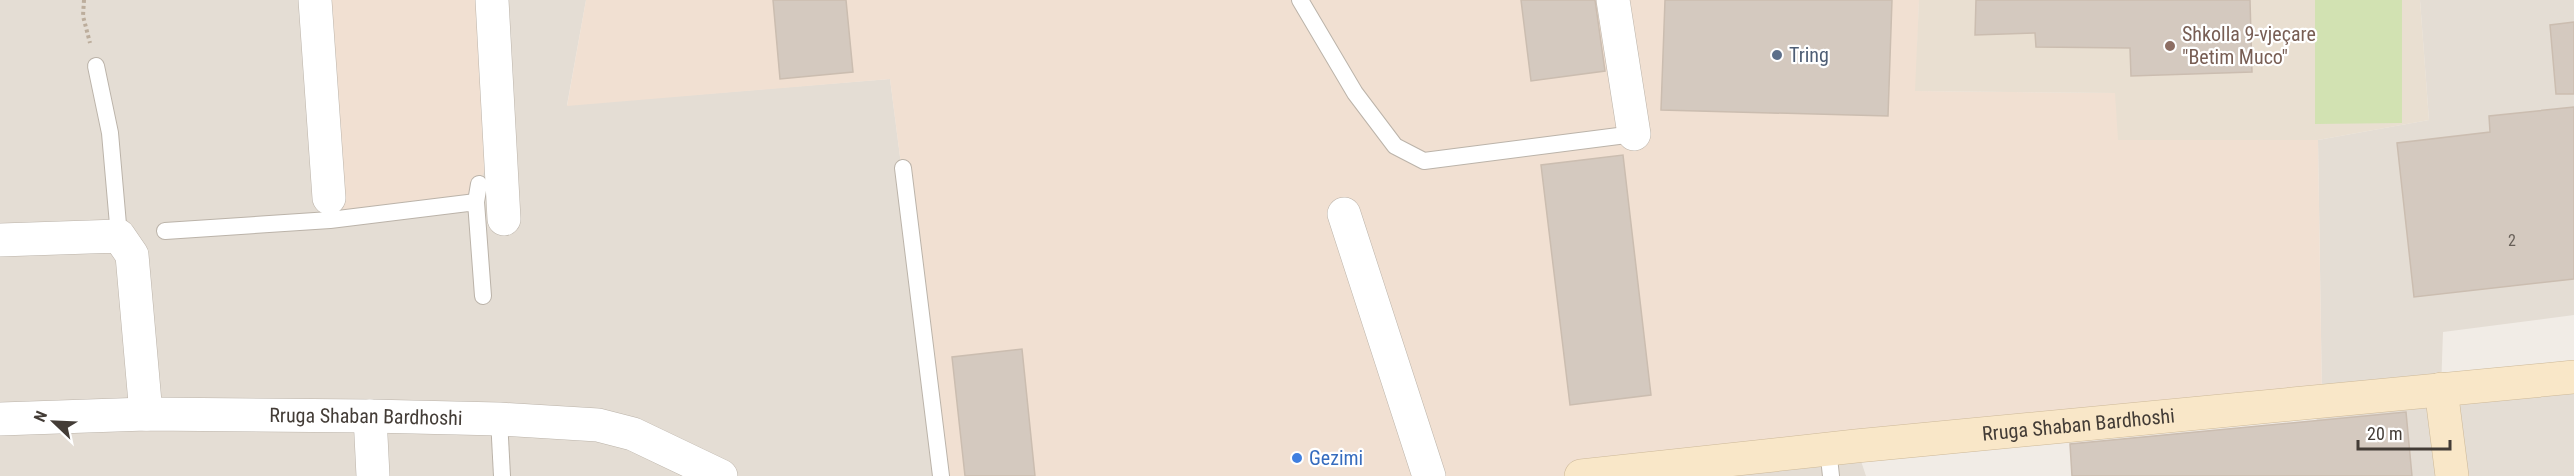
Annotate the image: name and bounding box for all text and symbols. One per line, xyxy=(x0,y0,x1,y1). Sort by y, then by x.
place label: Shkolla 9-vjeçare "Betim Muco" xyxy=(2182,22,2316,69)
marker: Shkolla 9-vjeçare "Betim Muco" xyxy=(2163,39,2177,53)
place label: Tring xyxy=(1789,43,1829,67)
marker: Tring xyxy=(1770,48,1784,62)
house number: 2 xyxy=(2508,231,2516,250)
north arrow xyxy=(24,392,84,452)
street label: Rruga Shaban Bardhoshi xyxy=(269,403,463,430)
street label: Rruga Shaban Bardhoshi xyxy=(1981,403,2176,446)
text: N xyxy=(30,408,51,425)
scale bar xyxy=(2358,413,2450,451)
text: 20 m xyxy=(2367,423,2402,444)
place label: Gezimi xyxy=(1309,446,1363,470)
marker: Gezimi xyxy=(1290,451,1304,465)

